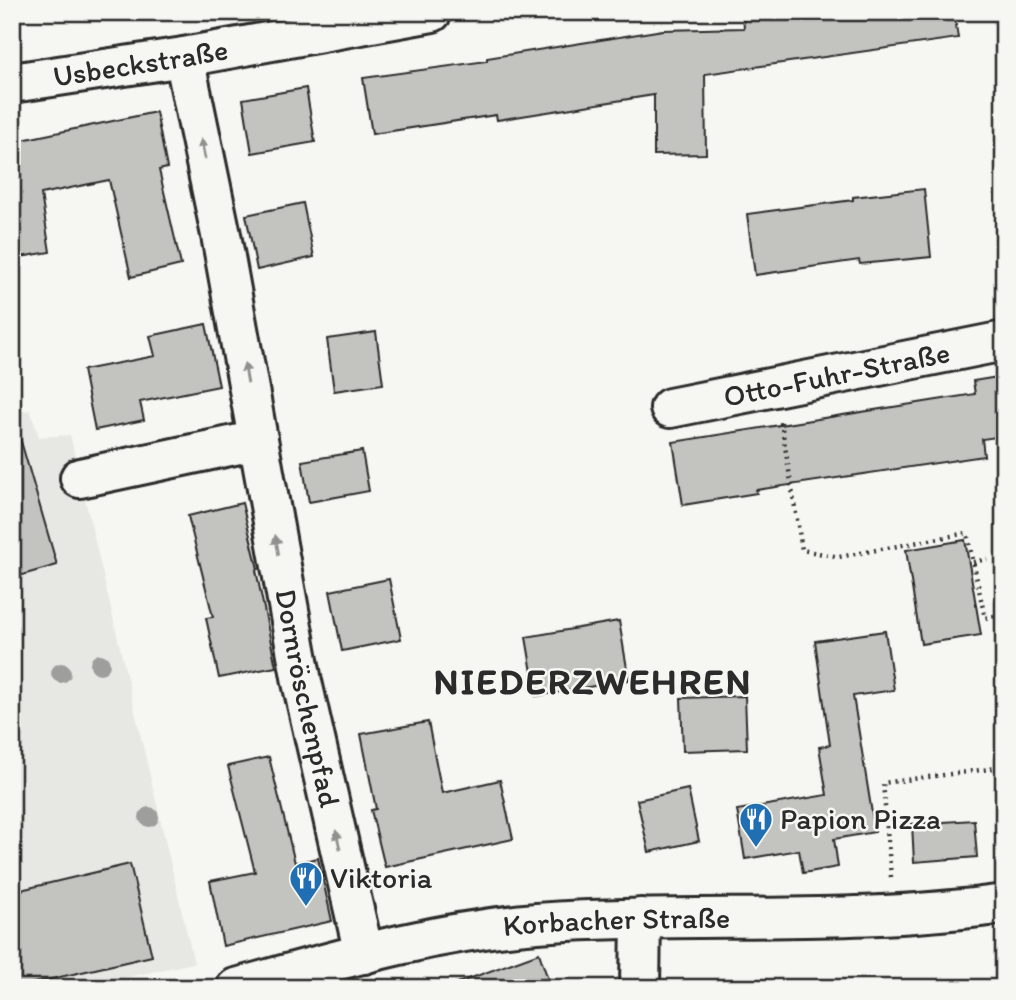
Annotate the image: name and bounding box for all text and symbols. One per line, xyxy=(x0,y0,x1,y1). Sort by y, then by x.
street label: Usbeckstraße xyxy=(50,30,231,95)
one-way arrow xyxy=(198,138,209,160)
street label: Otto-Fuhr-Straße xyxy=(720,333,953,415)
one-way arrow xyxy=(240,362,251,384)
one-way arrow xyxy=(272,534,283,556)
street label: Dornröschenpfad xyxy=(267,586,349,811)
district label: NIEDERZWEHREN xyxy=(434,659,752,703)
restaurant icon: Papion Pizza xyxy=(737,800,775,849)
place label: Papion Pizza xyxy=(780,800,941,837)
one-way arrow xyxy=(333,829,344,851)
restaurant icon: Viktoria xyxy=(287,859,325,908)
place label: Viktoria xyxy=(330,859,433,896)
street label: Korbacher Straße xyxy=(501,899,730,944)

